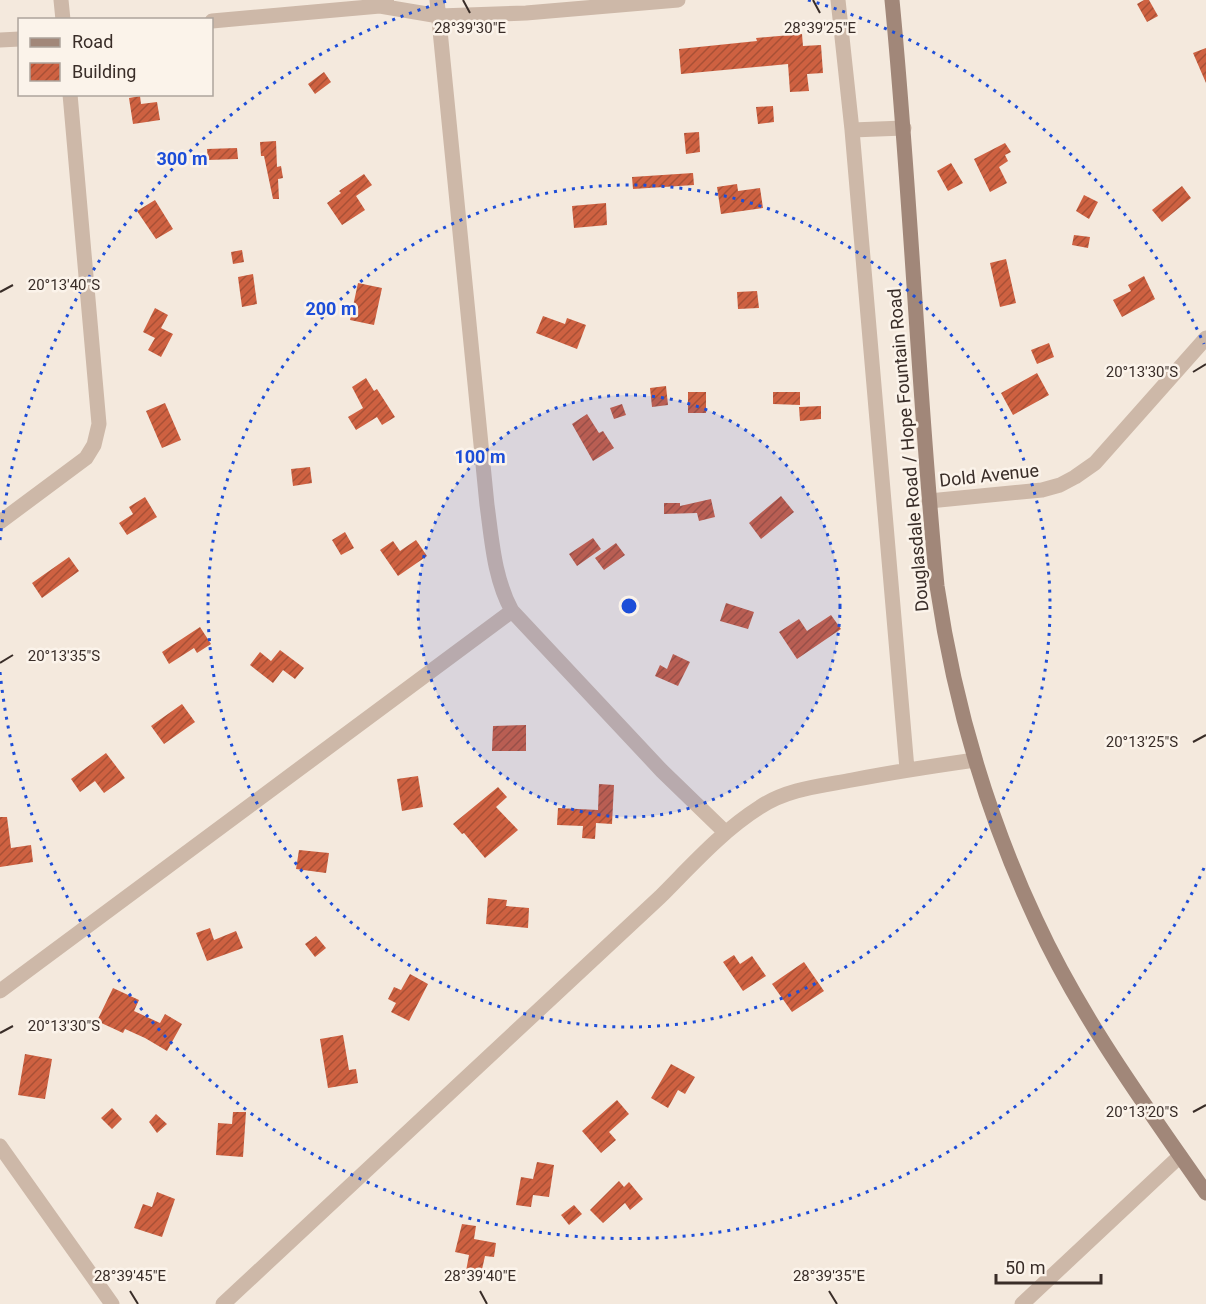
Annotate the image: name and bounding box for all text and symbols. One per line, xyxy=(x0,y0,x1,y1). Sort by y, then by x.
legend xyxy=(18,18,213,96)
text: 28°39'30"E xyxy=(434,19,507,37)
text: 28°39'25"E xyxy=(784,19,857,37)
text: Road xyxy=(72,31,113,52)
text: Building xyxy=(72,61,136,82)
text: 300 m xyxy=(156,148,208,169)
text: 20°13'40"S xyxy=(28,276,100,294)
street label: Douglasdale Road / Hope Fountain Road xyxy=(883,287,933,613)
text: 200 m xyxy=(305,298,357,319)
text: 20°13'30"S xyxy=(1106,363,1178,381)
text: 100 m xyxy=(454,446,506,467)
street label: Dold Avenue xyxy=(938,459,1040,491)
centre of rings xyxy=(619,596,639,616)
text: 20°13'35"S xyxy=(28,647,100,665)
text: 20°13'25"S xyxy=(1106,733,1178,751)
text: 20°13'30"S xyxy=(28,1017,100,1035)
text: 20°13'20"S xyxy=(1106,1103,1178,1121)
scale bar xyxy=(996,1247,1101,1285)
text: 50 m xyxy=(1005,1257,1045,1278)
text: 28°39'45"E xyxy=(94,1267,167,1285)
text: 28°39'40"E xyxy=(444,1267,517,1285)
text: 28°39'35"E xyxy=(793,1267,866,1285)

